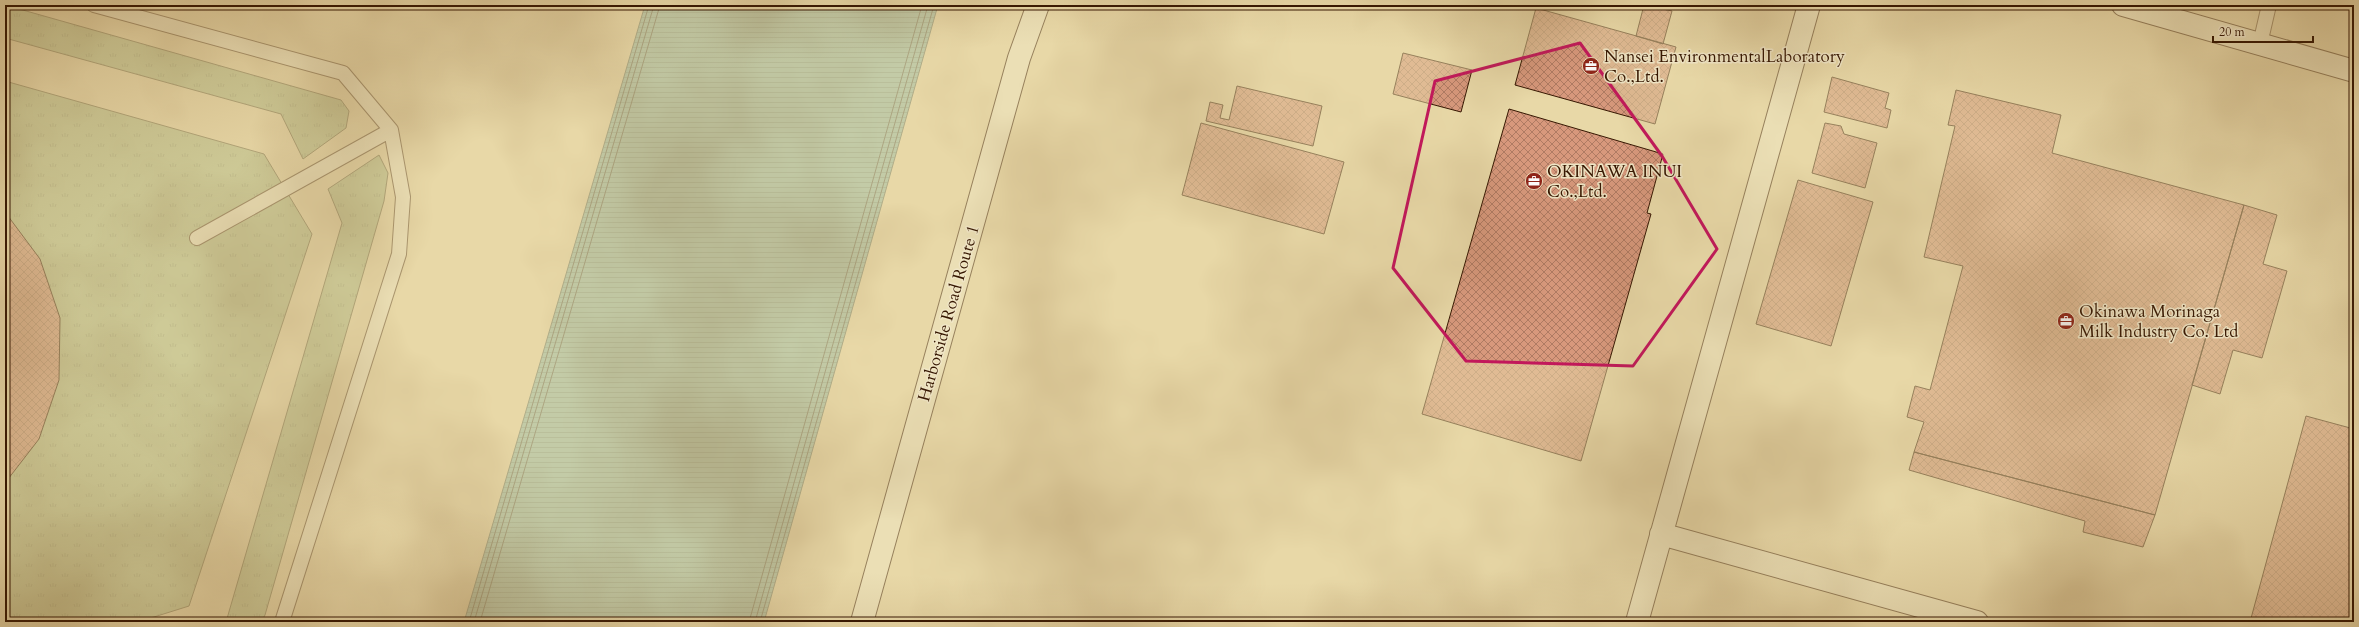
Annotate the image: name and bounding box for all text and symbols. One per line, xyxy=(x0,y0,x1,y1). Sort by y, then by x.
scale bar xyxy=(2213,18,2313,44)
text: 20 m xyxy=(2219,24,2246,40)
place label: Nansei EnvironmentalLaboratory Co.,Ltd. xyxy=(1604,45,1845,88)
office icon: Nansei EnvironmentalLaboratory Co.,Ltd. xyxy=(1581,56,1601,76)
place label: OKINAWA INUI Co.,Ltd. xyxy=(1547,160,1682,203)
office icon: OKINAWA INUI Co.,Ltd. xyxy=(1524,171,1544,191)
street label: Harborside Road Route 1 xyxy=(912,222,985,404)
place label: Okinawa Morinaga Milk Industry Co. Ltd xyxy=(2079,300,2238,343)
office icon: Okinawa Morinaga Milk Industry Co. Ltd xyxy=(2056,311,2076,331)

